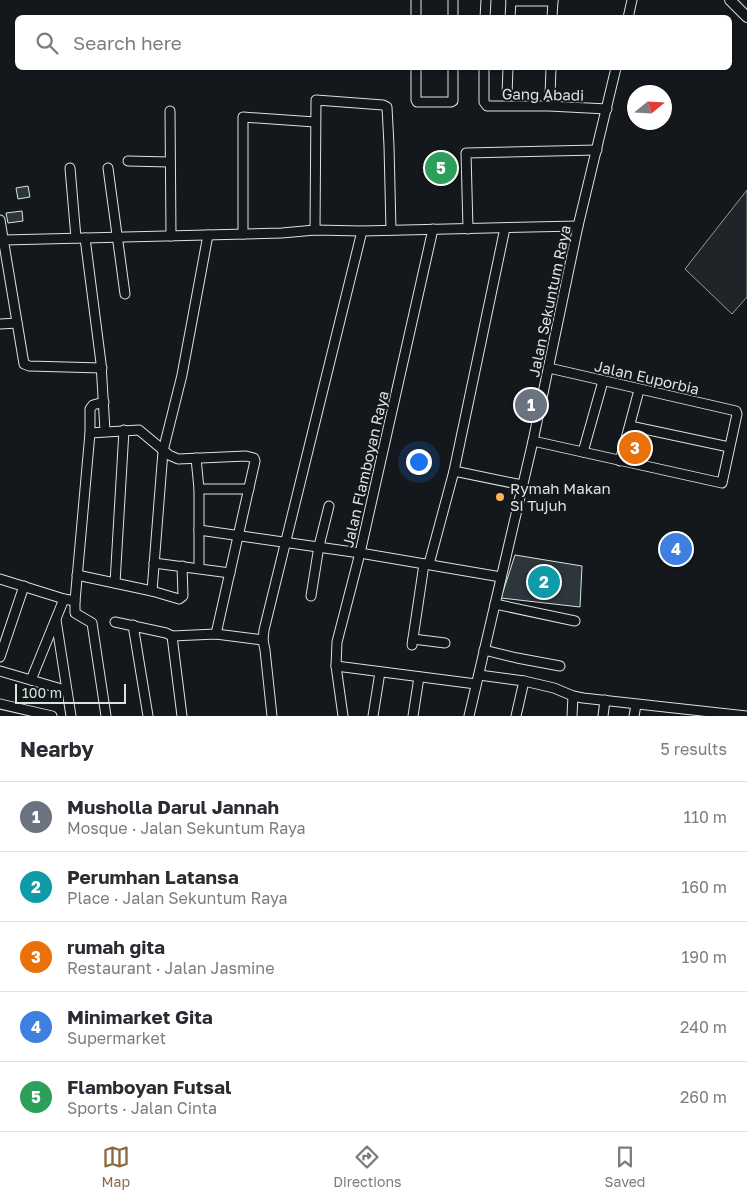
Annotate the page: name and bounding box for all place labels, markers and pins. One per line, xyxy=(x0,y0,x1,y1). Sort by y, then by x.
pin: 5 xyxy=(425,149,457,187)
pin: 1 xyxy=(515,386,547,424)
pin: 3 xyxy=(619,429,651,467)
place label: Rymah Makan Si Tujuh xyxy=(510,479,611,514)
marker: Rymah Makan Si Tujuh xyxy=(494,491,506,503)
pin: 4 xyxy=(660,530,692,568)
pin: 2 xyxy=(528,563,560,601)

